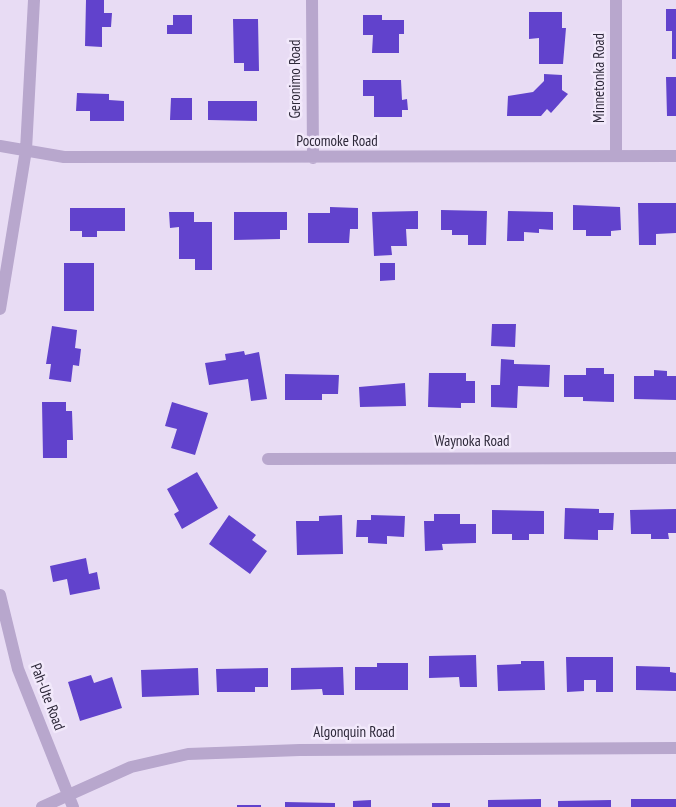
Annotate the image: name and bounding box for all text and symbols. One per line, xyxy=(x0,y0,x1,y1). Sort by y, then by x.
street label: Minnetonka Road xyxy=(591,33,609,123)
street label: Geronimo Road xyxy=(287,39,305,119)
street label: Pocomoke Road xyxy=(296,133,378,151)
street label: Waynoka Road xyxy=(435,433,509,451)
street label: Pah-Ute Road xyxy=(26,661,68,733)
street label: Algonquin Road xyxy=(313,724,395,742)

